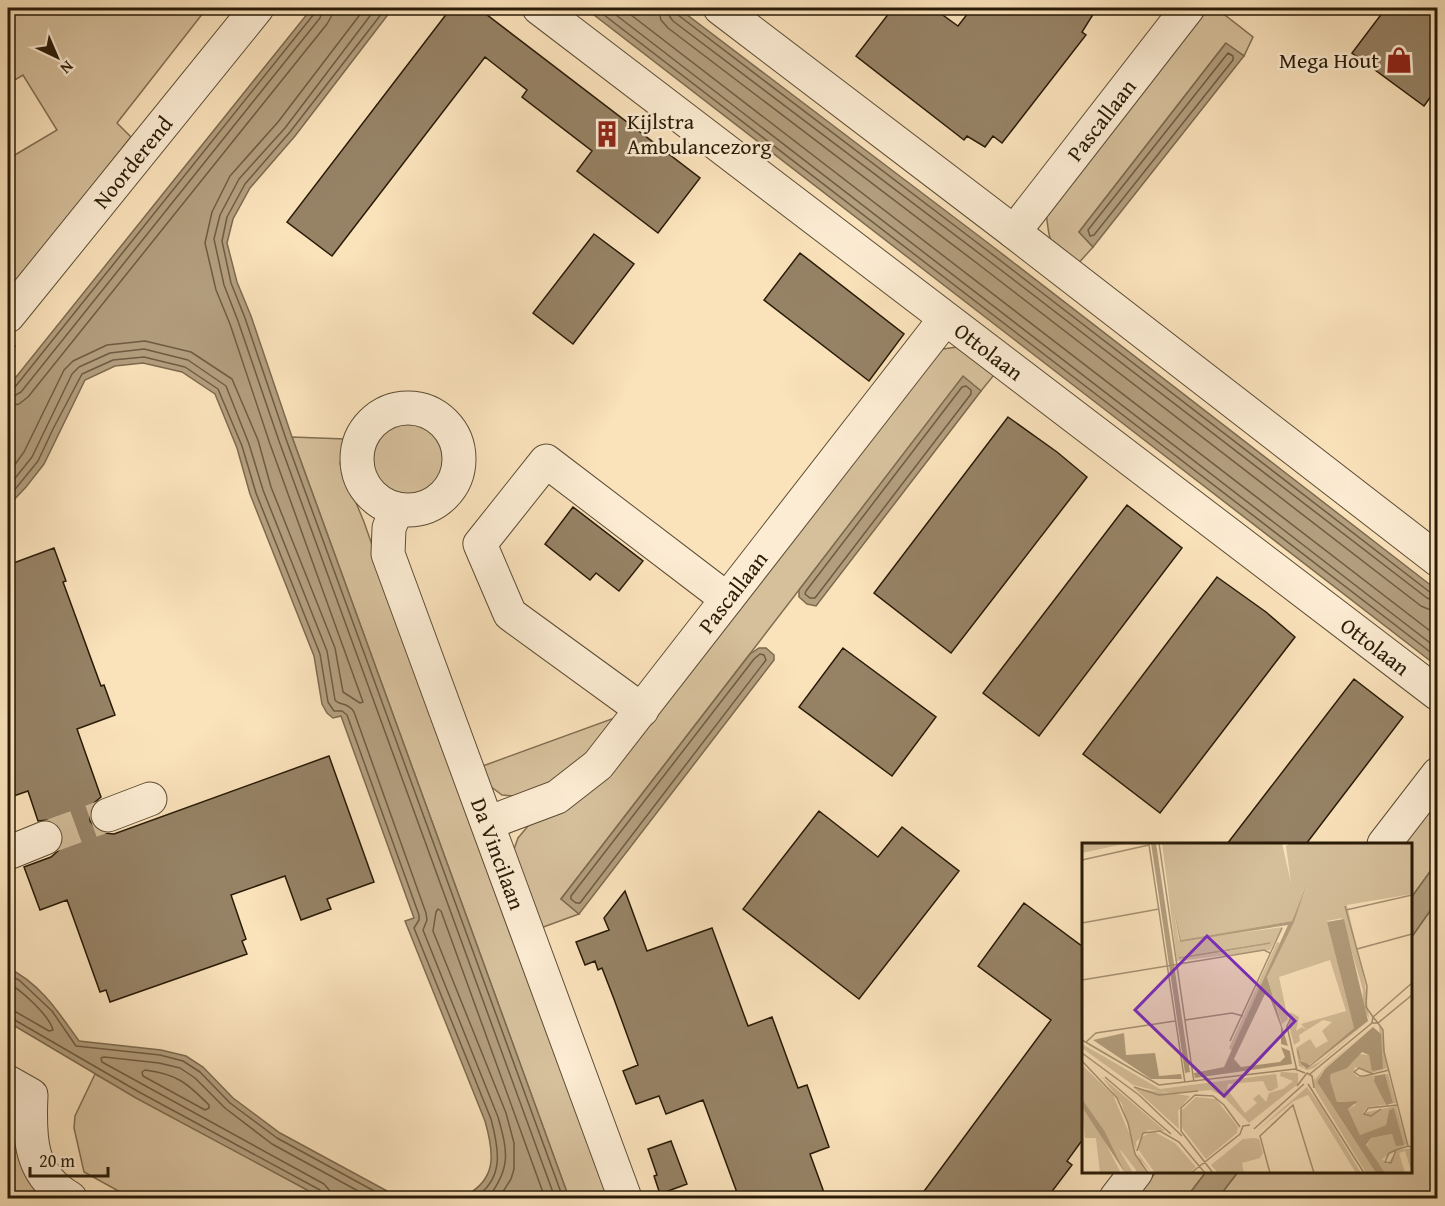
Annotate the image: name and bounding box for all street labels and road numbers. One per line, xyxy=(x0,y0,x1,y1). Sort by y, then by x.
street label: Pascallaan xyxy=(1059,71,1144,168)
street label: Noorderend xyxy=(85,109,180,215)
street label: Ottolaan xyxy=(948,315,1031,389)
street label: Pascallaan xyxy=(690,543,775,640)
street label: Ottolaan xyxy=(1334,609,1417,683)
street label: Da Vincilaan xyxy=(463,793,534,915)

